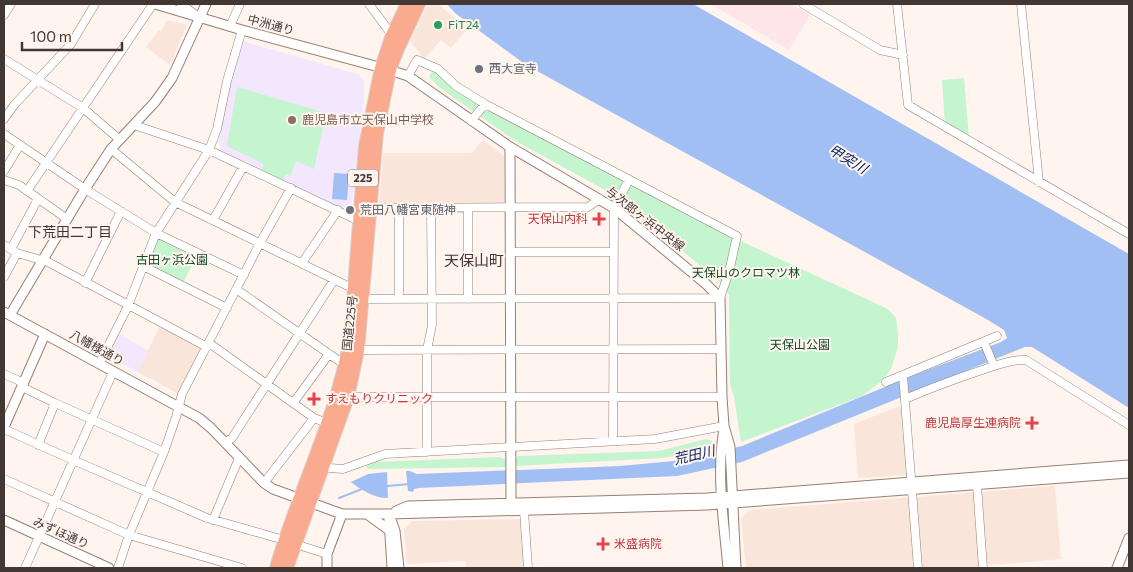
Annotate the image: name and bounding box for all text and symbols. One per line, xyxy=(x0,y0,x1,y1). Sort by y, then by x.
street label: 中洲通り xyxy=(246,11,296,37)
place label: FiT24 xyxy=(448,17,479,31)
marker: FiT24 xyxy=(432,19,444,31)
scale bar xyxy=(22,20,122,52)
text: 100 m xyxy=(30,27,72,45)
place label: 西大宣寺 xyxy=(489,61,537,75)
marker: 西大宣寺 xyxy=(473,63,485,75)
place label: 鹿児島市立天保山中学校 xyxy=(302,112,434,126)
marker: 鹿児島市立天保山中学校 xyxy=(286,114,298,126)
water label: 甲突川 xyxy=(826,140,872,178)
road number: 225 xyxy=(348,170,378,187)
street label: 与次郎ヶ浜中央線 xyxy=(603,183,688,253)
place label: 荒田八幡宮東随神 xyxy=(360,202,456,216)
marker: 荒田八幡宮東随神 xyxy=(344,204,356,216)
place label: 天保山内科 xyxy=(528,211,588,225)
marker: 天保山内科 xyxy=(592,212,606,226)
district label: 下荒田二丁目 xyxy=(28,223,112,240)
district label: 天保山町 xyxy=(444,251,504,269)
park label: 古田ヶ浜公園 xyxy=(136,252,208,266)
park label: 天保山のクロマツ林 xyxy=(692,265,800,279)
street label: 国道225号 xyxy=(339,294,359,352)
street label: 八幡様通り xyxy=(68,326,127,368)
park label: 天保山公園 xyxy=(770,337,830,351)
place label: すえもりクリニック xyxy=(325,391,433,405)
marker: すえもりクリニック xyxy=(307,392,321,406)
place label: 鹿児島厚生連病院 xyxy=(925,415,1021,429)
marker: 鹿児島厚生連病院 xyxy=(1025,416,1039,430)
water label: 荒田川 xyxy=(672,441,718,468)
street label: みずほ通り xyxy=(31,513,92,551)
place label: 米盛病院 xyxy=(614,536,662,550)
marker: 米盛病院 xyxy=(596,537,610,551)

